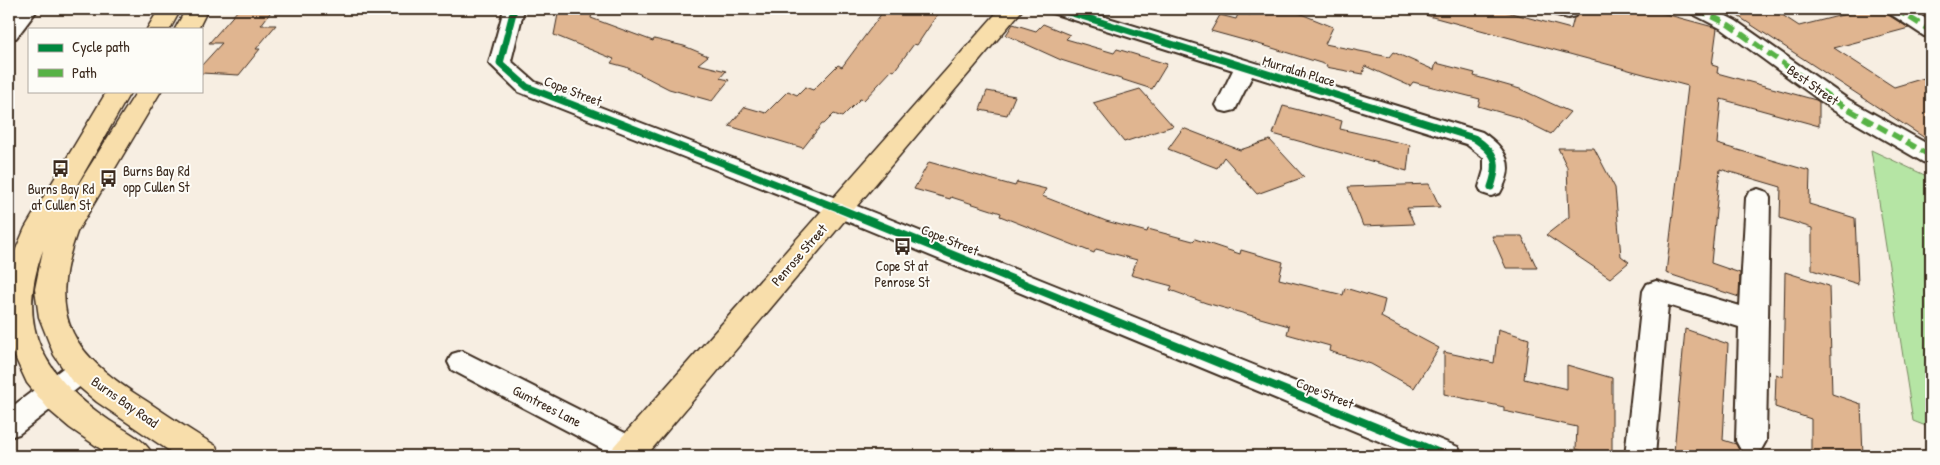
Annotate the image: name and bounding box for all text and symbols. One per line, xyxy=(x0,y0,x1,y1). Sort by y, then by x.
legend xyxy=(28,28,202,92)
text: Cycle path xyxy=(72,36,130,57)
street label: Murralah Place xyxy=(1260,50,1338,91)
street label: Best Street xyxy=(1784,60,1843,109)
text: Path xyxy=(72,62,97,83)
street label: Cope Street xyxy=(541,71,605,111)
bus stop icon: Burns Bay Rd at Cullen St xyxy=(51,159,71,179)
place label: Burns Bay Rd opp Cullen St xyxy=(123,161,190,197)
bus stop icon: Burns Bay Rd opp Cullen St xyxy=(99,169,119,189)
place label: Burns Bay Rd at Cullen St xyxy=(28,179,95,214)
street label: Penrose Street xyxy=(766,219,831,290)
street label: Cope Street xyxy=(918,219,982,261)
bus stop icon: Cope St at Penrose St xyxy=(892,236,912,256)
place label: Cope St at Penrose St xyxy=(874,256,930,291)
street label: Burns Bay Road xyxy=(87,372,163,433)
street label: Cope Street xyxy=(1293,372,1357,414)
street label: Gumtrees Lane xyxy=(510,380,585,431)

